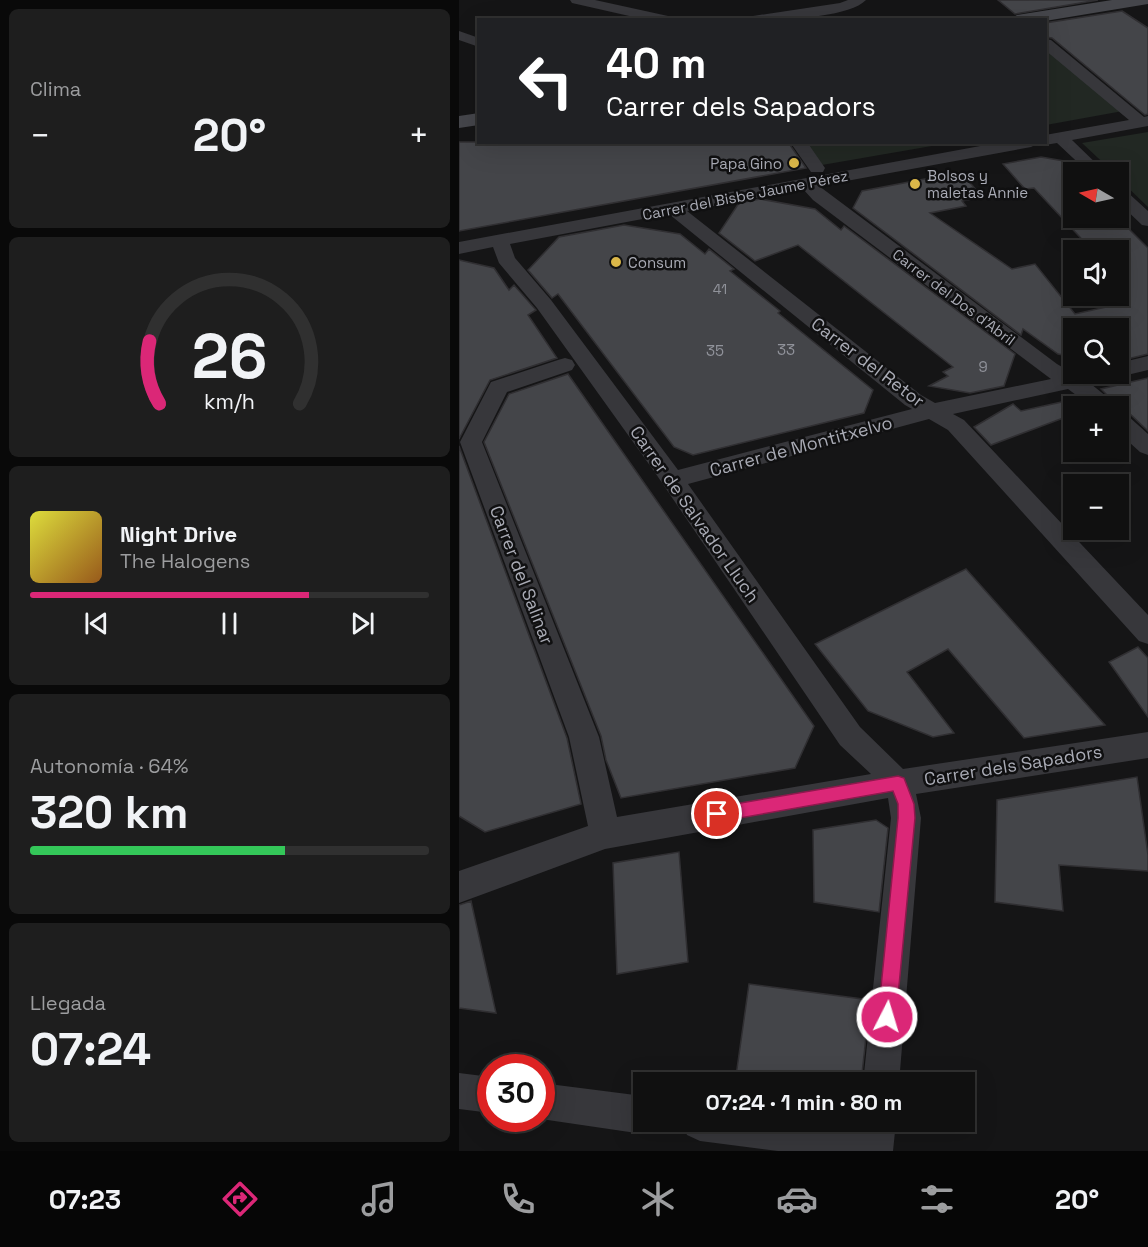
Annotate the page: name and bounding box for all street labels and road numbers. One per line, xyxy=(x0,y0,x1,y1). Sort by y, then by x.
street label: Carrer del Bisbe Jaume Pérez xyxy=(641,166,849,224)
street label: Carrer del Dos d'Abril xyxy=(889,245,1019,349)
street label: Carrer del Retor xyxy=(807,312,929,412)
street label: Carrer de Montitxelvo xyxy=(707,411,895,481)
street label: Carrer de Salvador Lluch xyxy=(625,421,765,607)
street label: Carrer del Salinar xyxy=(485,502,559,648)
street label: Carrer dels Sapadors xyxy=(922,740,1104,790)

